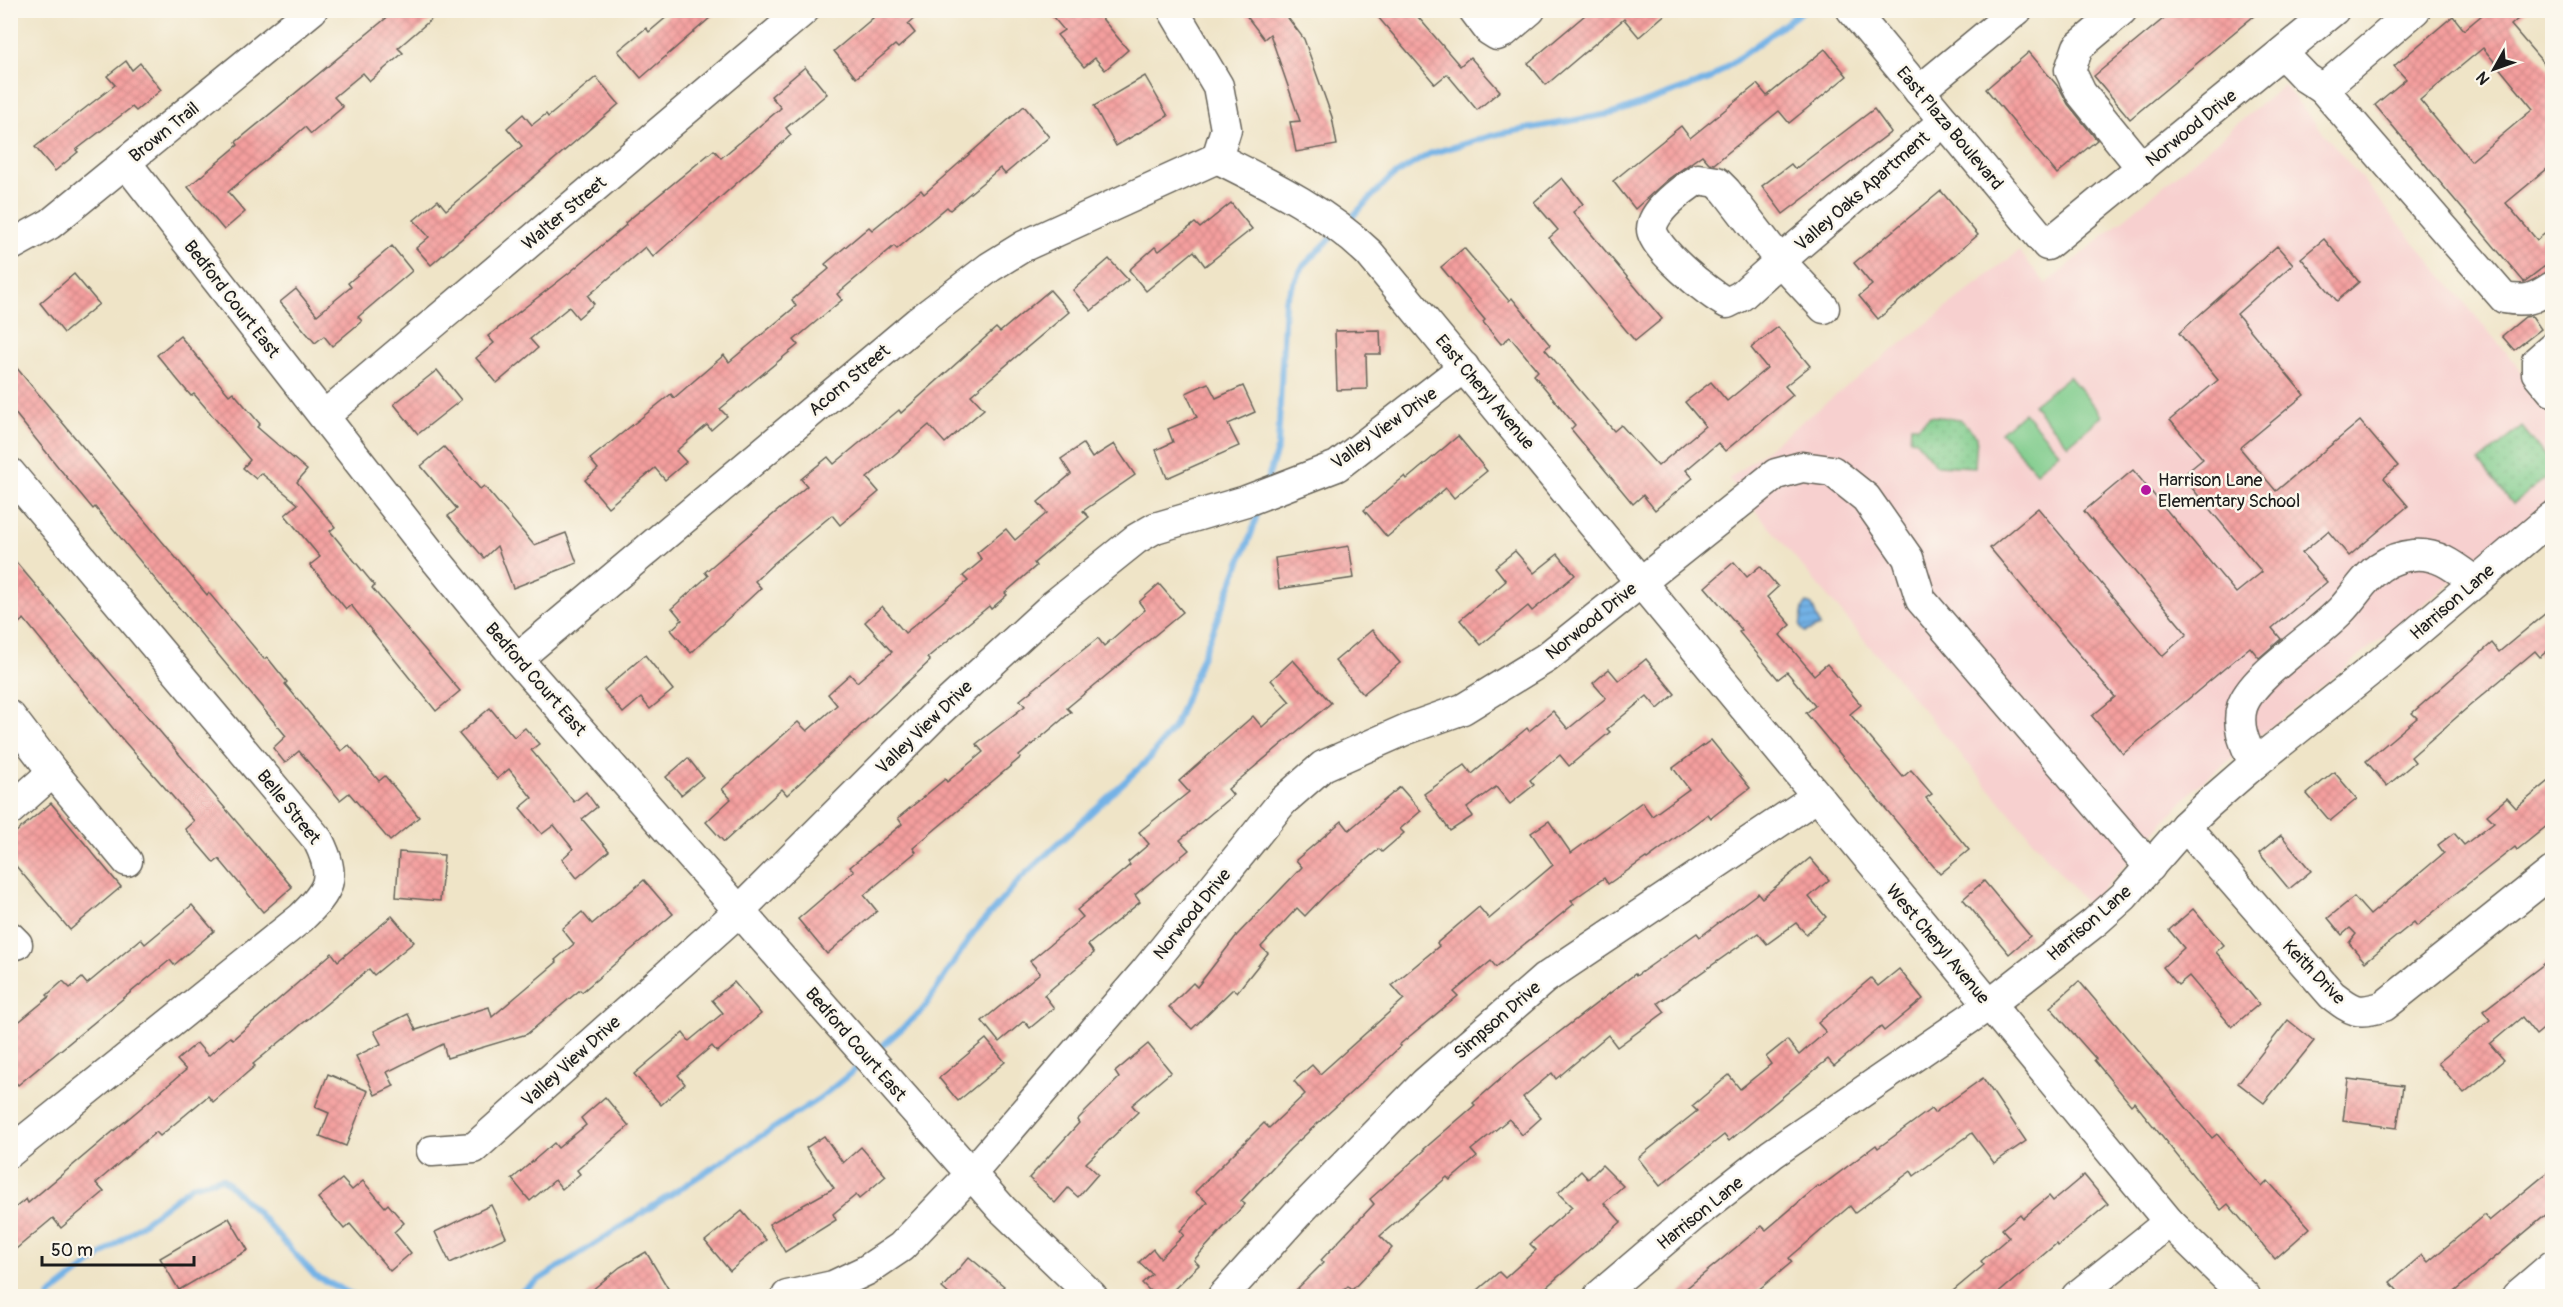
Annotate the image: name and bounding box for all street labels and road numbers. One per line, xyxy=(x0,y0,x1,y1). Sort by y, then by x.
street label: East Plaza Boulevard xyxy=(1891,62,2008,195)
street label: Norwood Drive xyxy=(2141,84,2242,172)
street label: Brown Trail xyxy=(125,97,204,168)
street label: Valley Oaks Apartment xyxy=(1790,126,1935,256)
street label: Walter Street xyxy=(517,171,612,255)
street label: Bedford Court East xyxy=(179,236,285,363)
street label: East Cheryl Avenue xyxy=(1430,330,1539,455)
street label: Acorn Street xyxy=(804,339,896,421)
street label: Valley View Drive xyxy=(1327,382,1442,475)
street label: Harrison Lane xyxy=(2405,559,2499,645)
street label: Norwood Drive xyxy=(1541,577,1642,665)
street label: Bedford Court East xyxy=(480,618,592,741)
street label: Valley View Drive xyxy=(871,675,978,779)
street label: Belle Street xyxy=(252,765,326,850)
street label: Norwood Drive xyxy=(1149,864,1236,965)
street label: West Cheryl Avenue xyxy=(1881,880,1995,1009)
street label: Harrison Lane xyxy=(2042,880,2136,966)
street label: Keith Drive xyxy=(2277,935,2350,1010)
street label: Simpson Drive xyxy=(1449,976,1546,1064)
street label: Bedford Court East xyxy=(800,983,912,1106)
street label: Valley View Drive xyxy=(517,1011,626,1112)
street label: Harrison Lane xyxy=(1652,1171,1748,1255)

